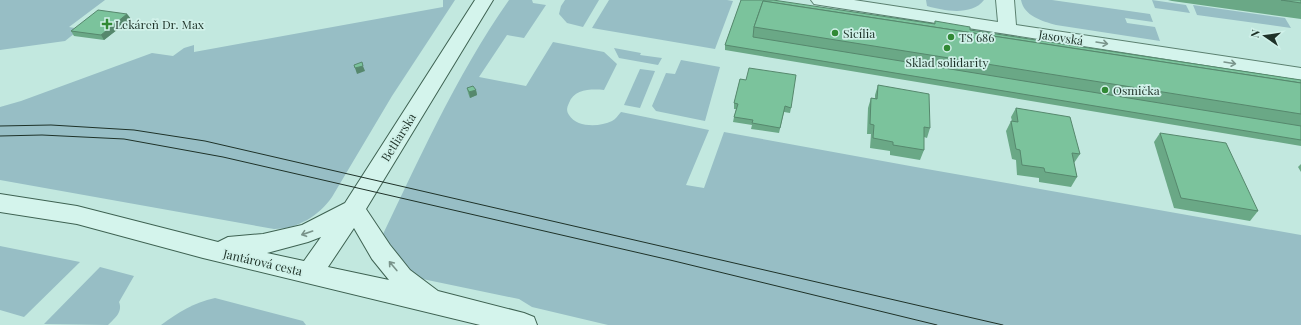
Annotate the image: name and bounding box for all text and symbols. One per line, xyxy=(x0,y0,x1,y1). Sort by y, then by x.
place label: Lekáreň Dr. Max xyxy=(115,16,205,32)
north arrow xyxy=(1245,16,1285,56)
marker: Lekáreň Dr. Max xyxy=(102,19,112,29)
place label: Sicília xyxy=(843,25,875,41)
street label: Jasovská xyxy=(1036,25,1085,48)
marker: Sicília xyxy=(830,28,840,38)
text: N xyxy=(1247,28,1263,39)
place label: TS 686 xyxy=(959,29,995,45)
marker: TS 686 xyxy=(946,32,956,42)
one-way arrow xyxy=(1095,39,1108,47)
marker: Sklad solidarity xyxy=(942,43,952,53)
place label: Sklad solidarity xyxy=(906,54,988,70)
one-way arrow xyxy=(1223,59,1236,67)
place label: Osmička xyxy=(1113,82,1160,98)
marker: Osmička xyxy=(1100,85,1110,95)
street label: Betliarska xyxy=(377,110,419,164)
one-way arrow xyxy=(300,230,313,237)
street label: Jantárová cesta xyxy=(221,245,304,279)
one-way arrow xyxy=(388,261,397,272)

